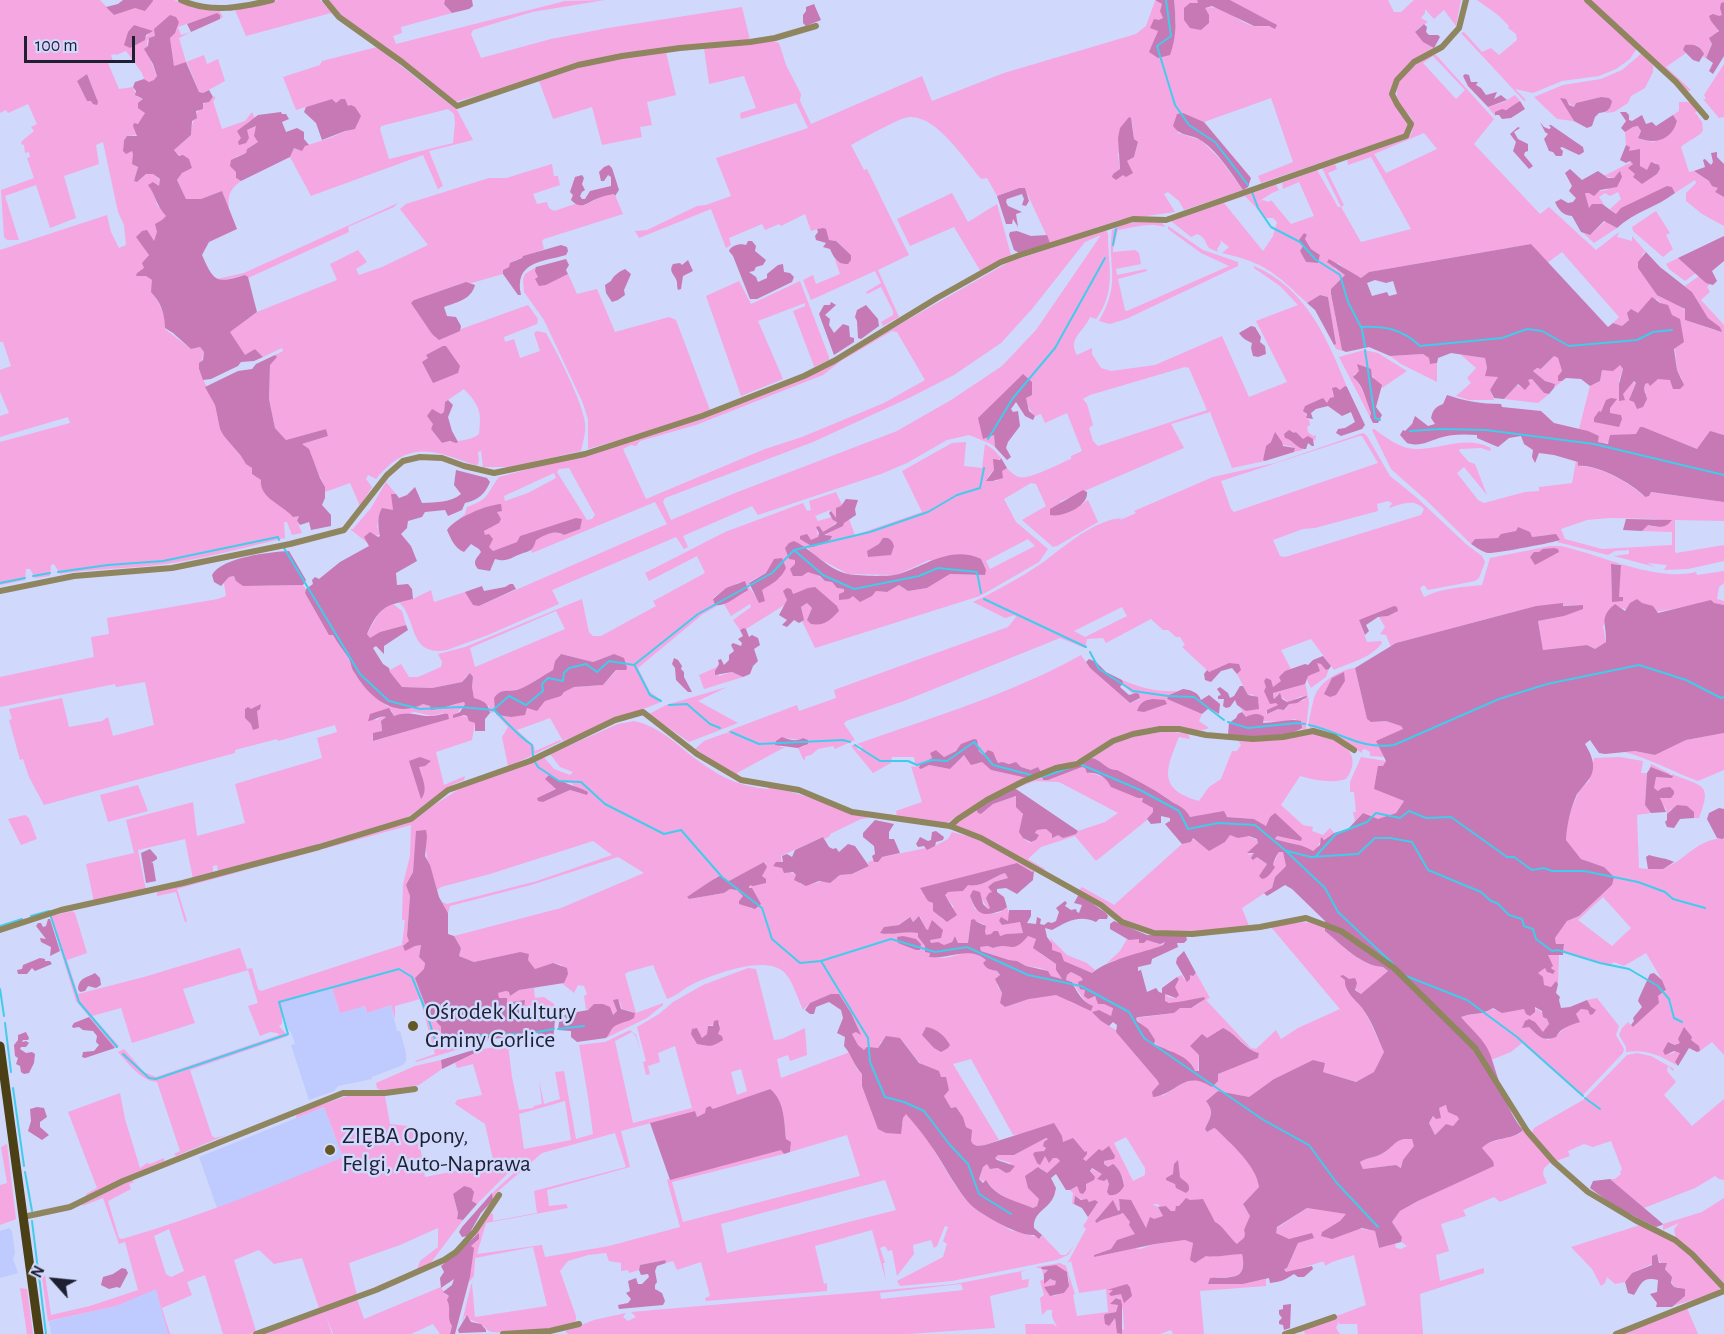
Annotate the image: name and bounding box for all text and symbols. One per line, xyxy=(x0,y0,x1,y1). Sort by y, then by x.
scale bar xyxy=(27,24,138,62)
text: 100 m xyxy=(35,37,78,55)
place label: Ośrodek Kultury Gminy Gorlice xyxy=(425,998,576,1054)
marker: Ośrodek Kultury Gminy Gorlice xyxy=(406,1019,420,1033)
place label: ZIĘBA Opony, Felgi, Auto-Naprawa xyxy=(342,1122,531,1178)
marker: ZIĘBA Opony, Felgi, Auto-Naprawa xyxy=(323,1143,337,1157)
north arrow xyxy=(24,1250,84,1310)
text: N xyxy=(28,1263,48,1280)

